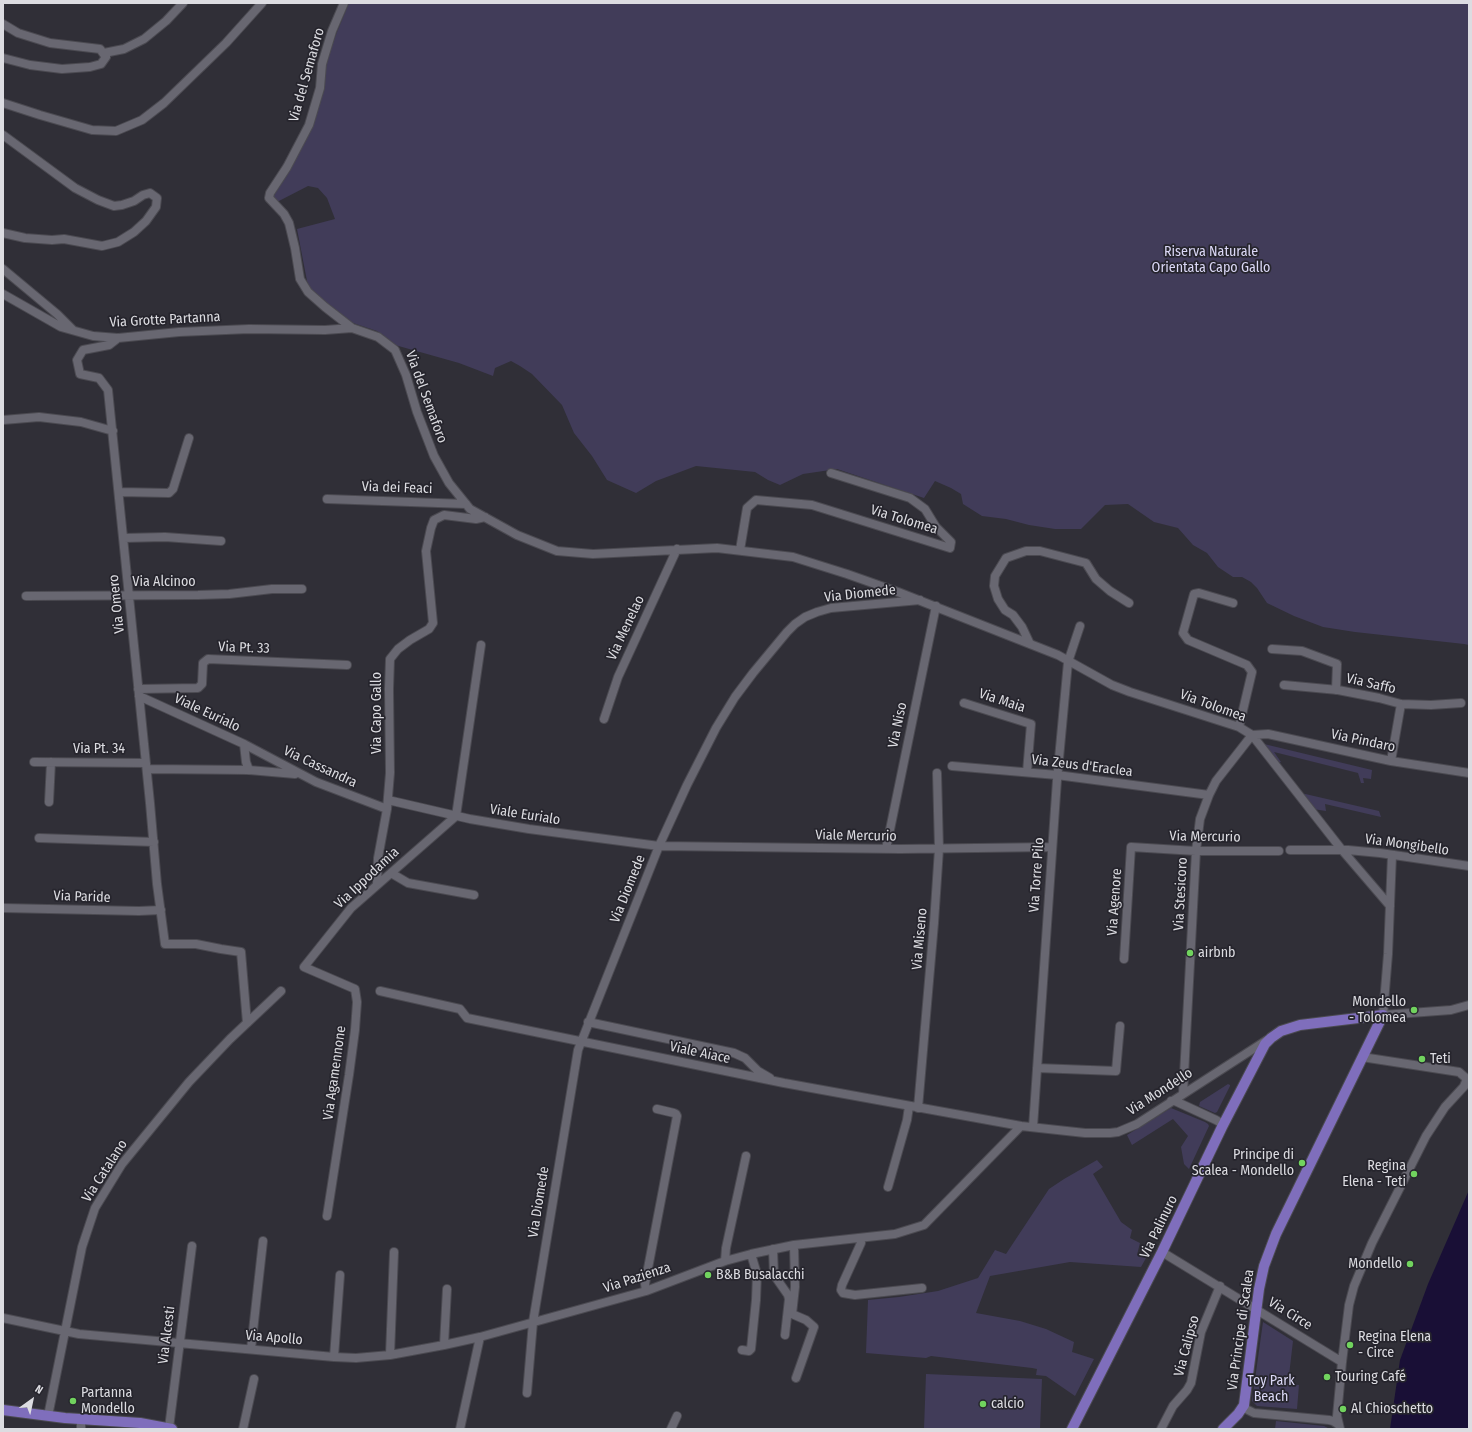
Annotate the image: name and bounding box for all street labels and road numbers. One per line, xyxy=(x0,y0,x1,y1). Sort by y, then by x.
street label: Via del Semaforo xyxy=(286,26,328,124)
street label: Via Grotte Partanna xyxy=(109,309,221,331)
street label: Via del Semaforo xyxy=(402,349,450,445)
street label: Via dei Feaci xyxy=(361,478,433,498)
street label: Via Tolomea xyxy=(868,502,940,538)
street label: Via Omero xyxy=(106,574,128,634)
street label: Via Alcinoo xyxy=(132,574,196,590)
street label: Via Diomede xyxy=(823,582,897,606)
street label: Via Menelao xyxy=(604,593,648,663)
street label: Via Pt. 33 xyxy=(218,639,270,657)
street label: Via Saffo xyxy=(1345,670,1397,698)
street label: Via Capo Gallo xyxy=(369,672,385,754)
street label: Via Maia xyxy=(977,686,1027,716)
street label: Via Tolomea xyxy=(1178,686,1248,726)
street label: Viale Eurialo xyxy=(171,690,243,736)
street label: Via Niso xyxy=(885,701,911,749)
street label: Via Pindaro xyxy=(1329,726,1397,756)
street label: Via Pt. 34 xyxy=(73,741,125,757)
street label: Via Cassandra xyxy=(281,743,359,791)
street label: Via Zeus d'Eraclea xyxy=(1030,751,1134,781)
street label: Viale Eurialo xyxy=(489,801,561,829)
street label: Viale Mercurio xyxy=(815,827,897,845)
street label: Via Mercurio xyxy=(1169,828,1241,846)
street label: Via Mongibello xyxy=(1364,831,1450,859)
street label: Via Torre Pilo xyxy=(1026,837,1048,913)
street label: Via Ippodamia xyxy=(331,844,403,912)
street label: Via Diomede xyxy=(607,853,649,925)
street label: Via Stesicoro xyxy=(1171,857,1191,931)
street label: Via Agenore xyxy=(1104,868,1126,936)
street label: Via Paride xyxy=(53,888,111,906)
street label: Via Miseno xyxy=(909,907,931,971)
street label: Via Agamennone xyxy=(320,1025,350,1121)
street label: Viale Aiace xyxy=(668,1038,732,1068)
street label: Via Mondello xyxy=(1124,1065,1196,1119)
street label: Via Catalano xyxy=(79,1137,131,1205)
street label: Via Diomede xyxy=(525,1165,553,1239)
street label: Via Palinuro xyxy=(1137,1193,1181,1261)
street label: Via Pazienza xyxy=(601,1259,673,1297)
street label: Via Principe di Scalea xyxy=(1224,1268,1258,1392)
street label: Via Circe xyxy=(1265,1294,1315,1334)
street label: Via Alcesti xyxy=(155,1305,179,1365)
street label: Via Calipso xyxy=(1171,1314,1203,1378)
street label: Via Apollo xyxy=(245,1327,303,1349)

